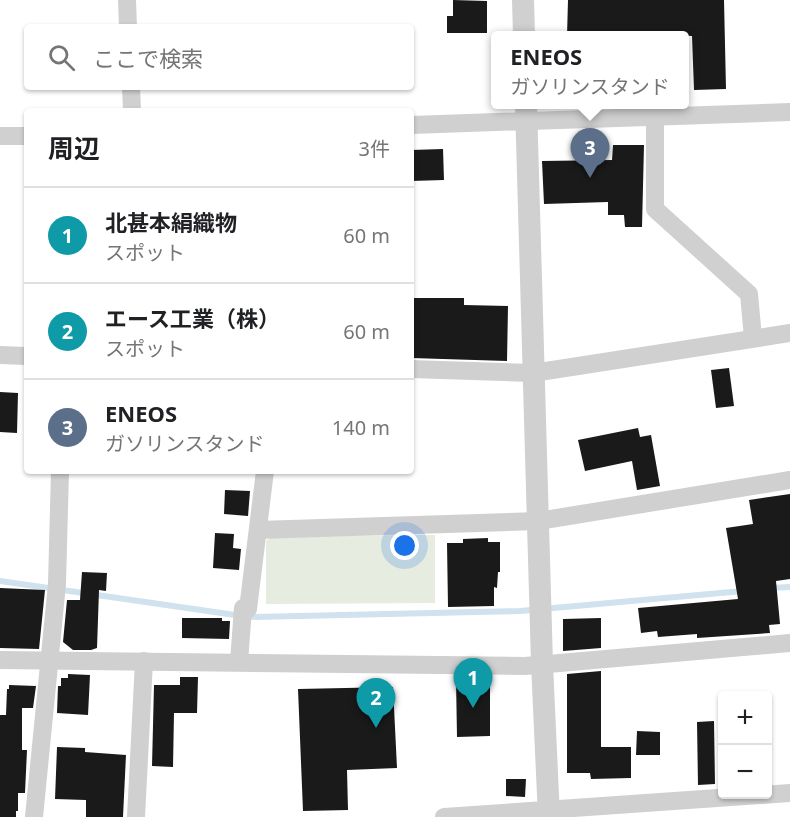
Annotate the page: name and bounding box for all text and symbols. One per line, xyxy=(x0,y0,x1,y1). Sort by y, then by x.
search box xyxy=(24,24,414,90)
popup xyxy=(491,31,689,109)
icon: search xyxy=(45,41,78,74)
text: ENEOS xyxy=(510,41,582,71)
text: ここで検索 xyxy=(93,43,203,73)
text: ガソリンスタンド xyxy=(510,73,670,100)
pin: 3 xyxy=(570,128,610,178)
text: 周辺 xyxy=(48,130,100,166)
text: 3件 xyxy=(359,135,390,162)
text: 北甚本絹織物 xyxy=(105,207,237,237)
text: 1 xyxy=(62,222,73,249)
text: 60 m xyxy=(343,222,390,249)
text: スポット xyxy=(105,239,185,266)
text: エース工業（株） xyxy=(105,303,280,333)
text: 2 xyxy=(62,318,73,345)
text: 60 m xyxy=(343,318,390,345)
text: スポット xyxy=(105,335,185,362)
text: ENEOS xyxy=(105,398,177,428)
text: 3 xyxy=(62,414,73,441)
text: 140 m xyxy=(332,414,390,441)
text: ガソリンスタンド xyxy=(105,430,265,457)
your location xyxy=(390,531,419,560)
pin: 1 xyxy=(454,658,492,708)
pin: 2 xyxy=(356,678,395,728)
map controls xyxy=(718,691,772,799)
button: + xyxy=(718,691,772,745)
button: − xyxy=(718,745,772,799)

